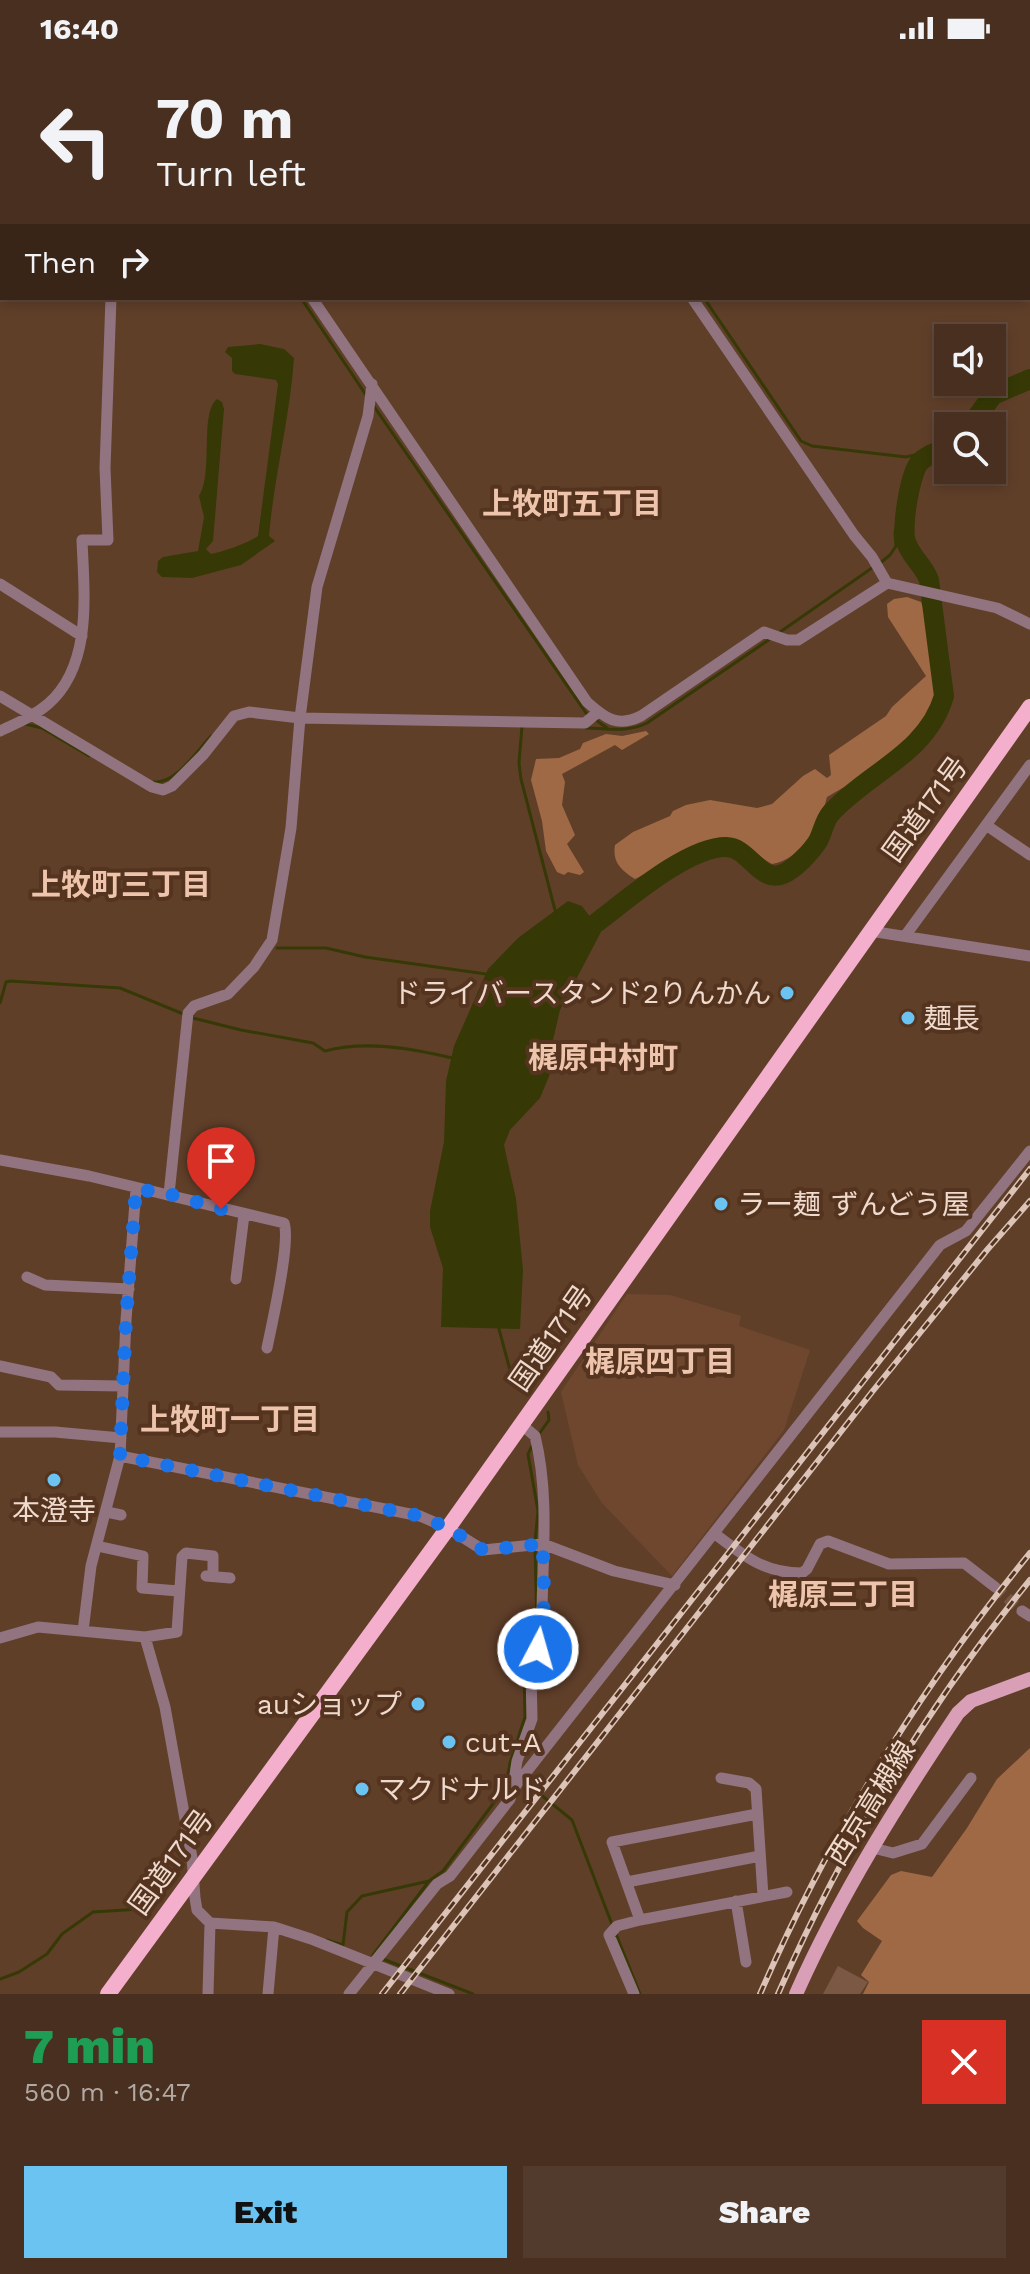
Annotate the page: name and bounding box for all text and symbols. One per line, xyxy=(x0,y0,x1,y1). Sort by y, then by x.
text: 16:40 xyxy=(40,11,119,46)
text: 70 m xyxy=(156,86,293,152)
icon: left xyxy=(24,88,128,192)
text: Turn left xyxy=(156,153,306,195)
icon: right xyxy=(112,240,156,284)
text: Then xyxy=(24,245,96,280)
map controls xyxy=(934,324,1006,484)
button: sound xyxy=(934,324,1006,396)
button: search xyxy=(934,412,1006,484)
district label: 上牧町五丁目 xyxy=(482,486,662,521)
street label: 国道171号 xyxy=(876,750,974,868)
district label: 上牧町三丁目 xyxy=(31,867,211,902)
place label: ドライバースタンド2りんかん xyxy=(393,977,771,1010)
marker: ドライバースタンド2りんかん xyxy=(778,984,796,1002)
place label: 麺長 xyxy=(924,1002,980,1035)
marker: 麺長 xyxy=(899,1009,917,1027)
district label: 梶原中村町 xyxy=(528,1040,678,1075)
pin xyxy=(187,1127,255,1209)
icon: arrive xyxy=(199,1139,243,1183)
place label: ラー麺 ずんどう屋 xyxy=(737,1188,970,1221)
marker: ラー麺 ずんどう屋 xyxy=(712,1195,730,1213)
street label: 国道171号 xyxy=(503,1279,599,1397)
district label: 梶原四丁目 xyxy=(585,1344,735,1379)
district label: 上牧町一丁目 xyxy=(140,1402,320,1437)
marker: 本澄寺 xyxy=(45,1471,63,1489)
place label: 本澄寺 xyxy=(12,1494,96,1527)
district label: 梶原三丁目 xyxy=(768,1577,918,1612)
position arrow xyxy=(496,1607,580,1691)
place label: auショップ xyxy=(257,1688,402,1721)
marker: auショップ xyxy=(409,1695,427,1713)
place label: cut-A xyxy=(465,1726,542,1759)
marker: cut-A xyxy=(440,1733,458,1751)
street label: 西京高槻線 xyxy=(820,1735,922,1871)
place label: マクドナルド xyxy=(378,1773,546,1806)
marker: マクドナルド xyxy=(353,1780,371,1798)
street label: 国道171号 xyxy=(122,1803,220,1921)
text: 7 min xyxy=(24,2018,155,2075)
button: close xyxy=(922,2020,1006,2104)
text: 560 m · 16:47 xyxy=(24,2077,191,2107)
button: Exit xyxy=(24,2166,507,2258)
button: Share xyxy=(523,2166,1006,2258)

